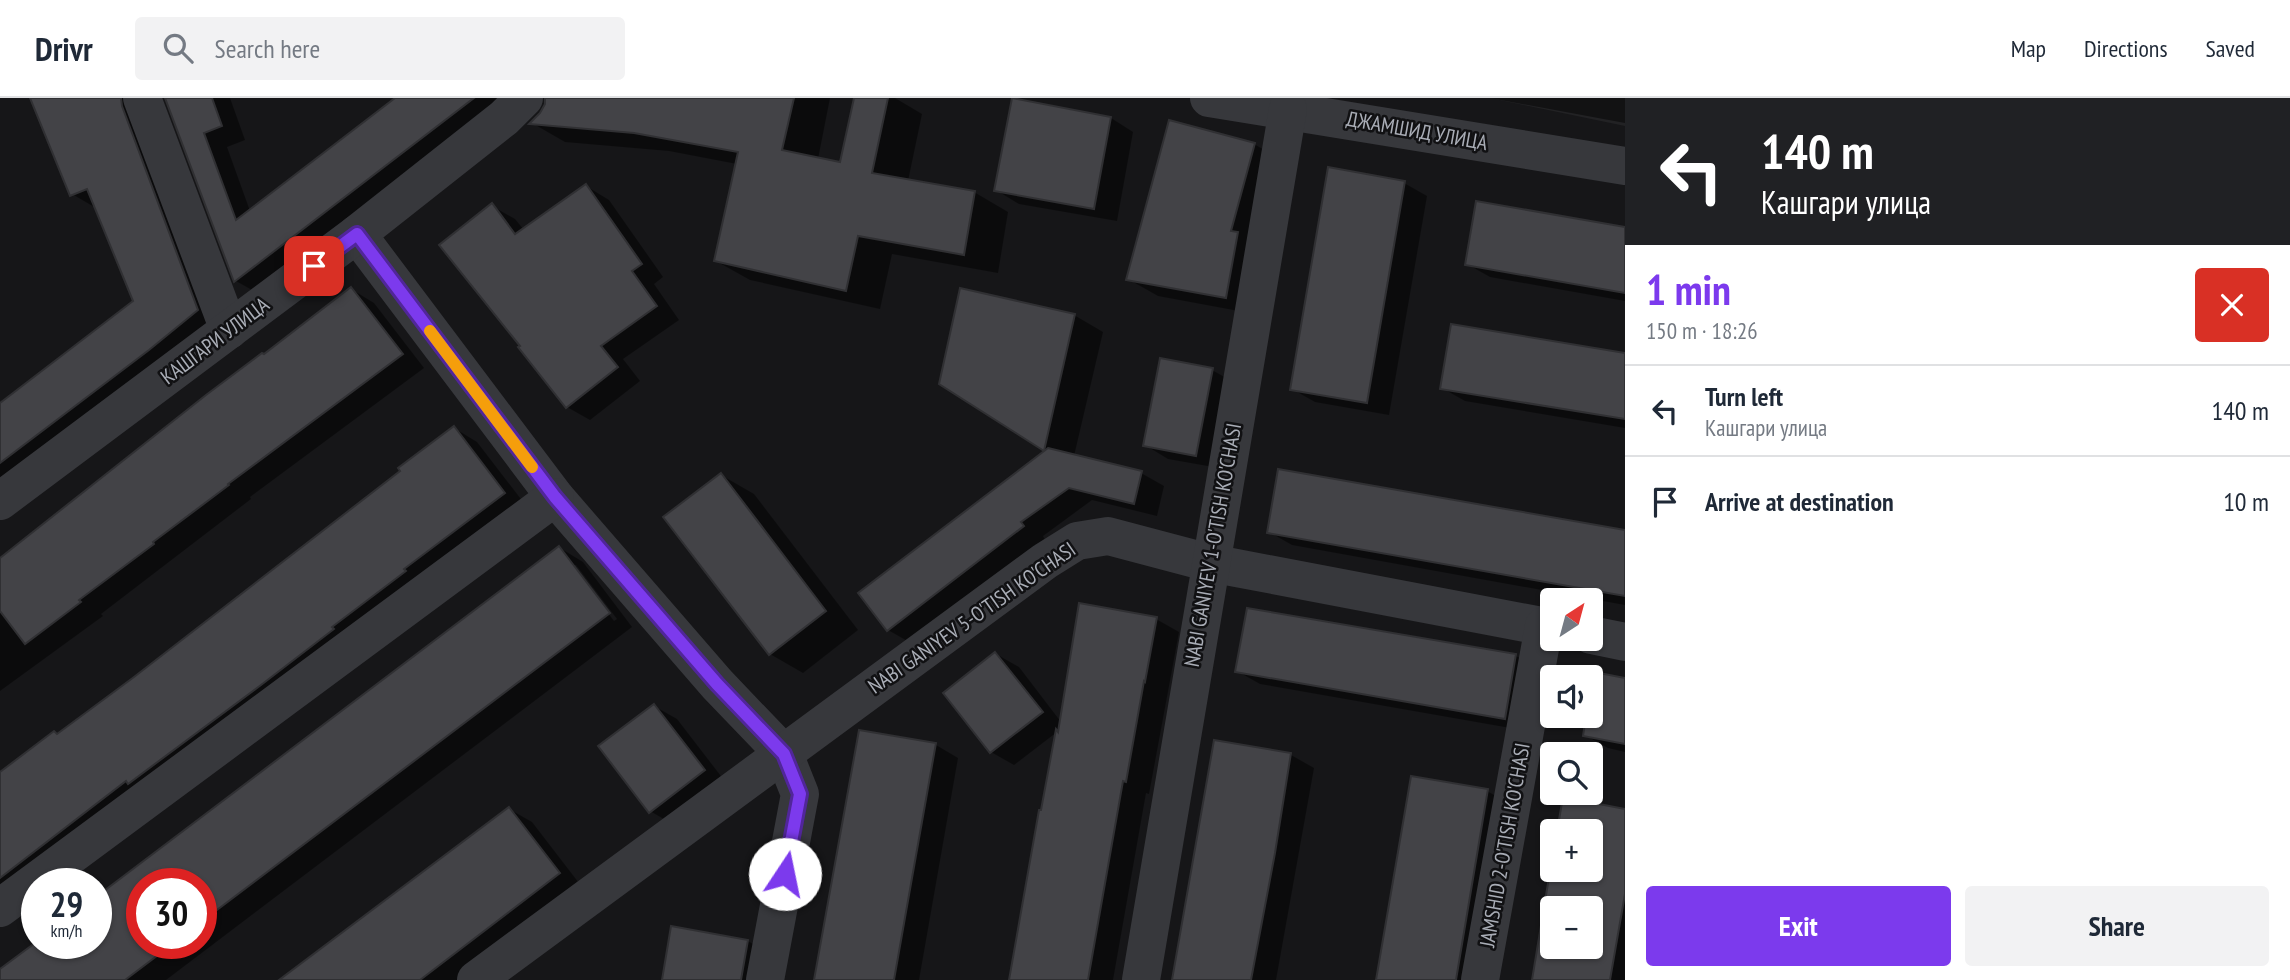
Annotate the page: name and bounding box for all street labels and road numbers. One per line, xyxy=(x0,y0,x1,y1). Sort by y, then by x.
street label: ДЖАМШИД УЛИЦА xyxy=(1345,105,1490,156)
street label: КАШГАРИ УЛИЦА xyxy=(155,291,274,390)
street label: NABI GANIYEV 1-O'TISH KO'CHASI xyxy=(1178,421,1247,669)
street label: NABI GANIYEV 5-O'TISH KO'CHASI xyxy=(863,536,1081,699)
street label: JAMSHID 2-O'TISH KO'CHASI xyxy=(1473,741,1536,950)

